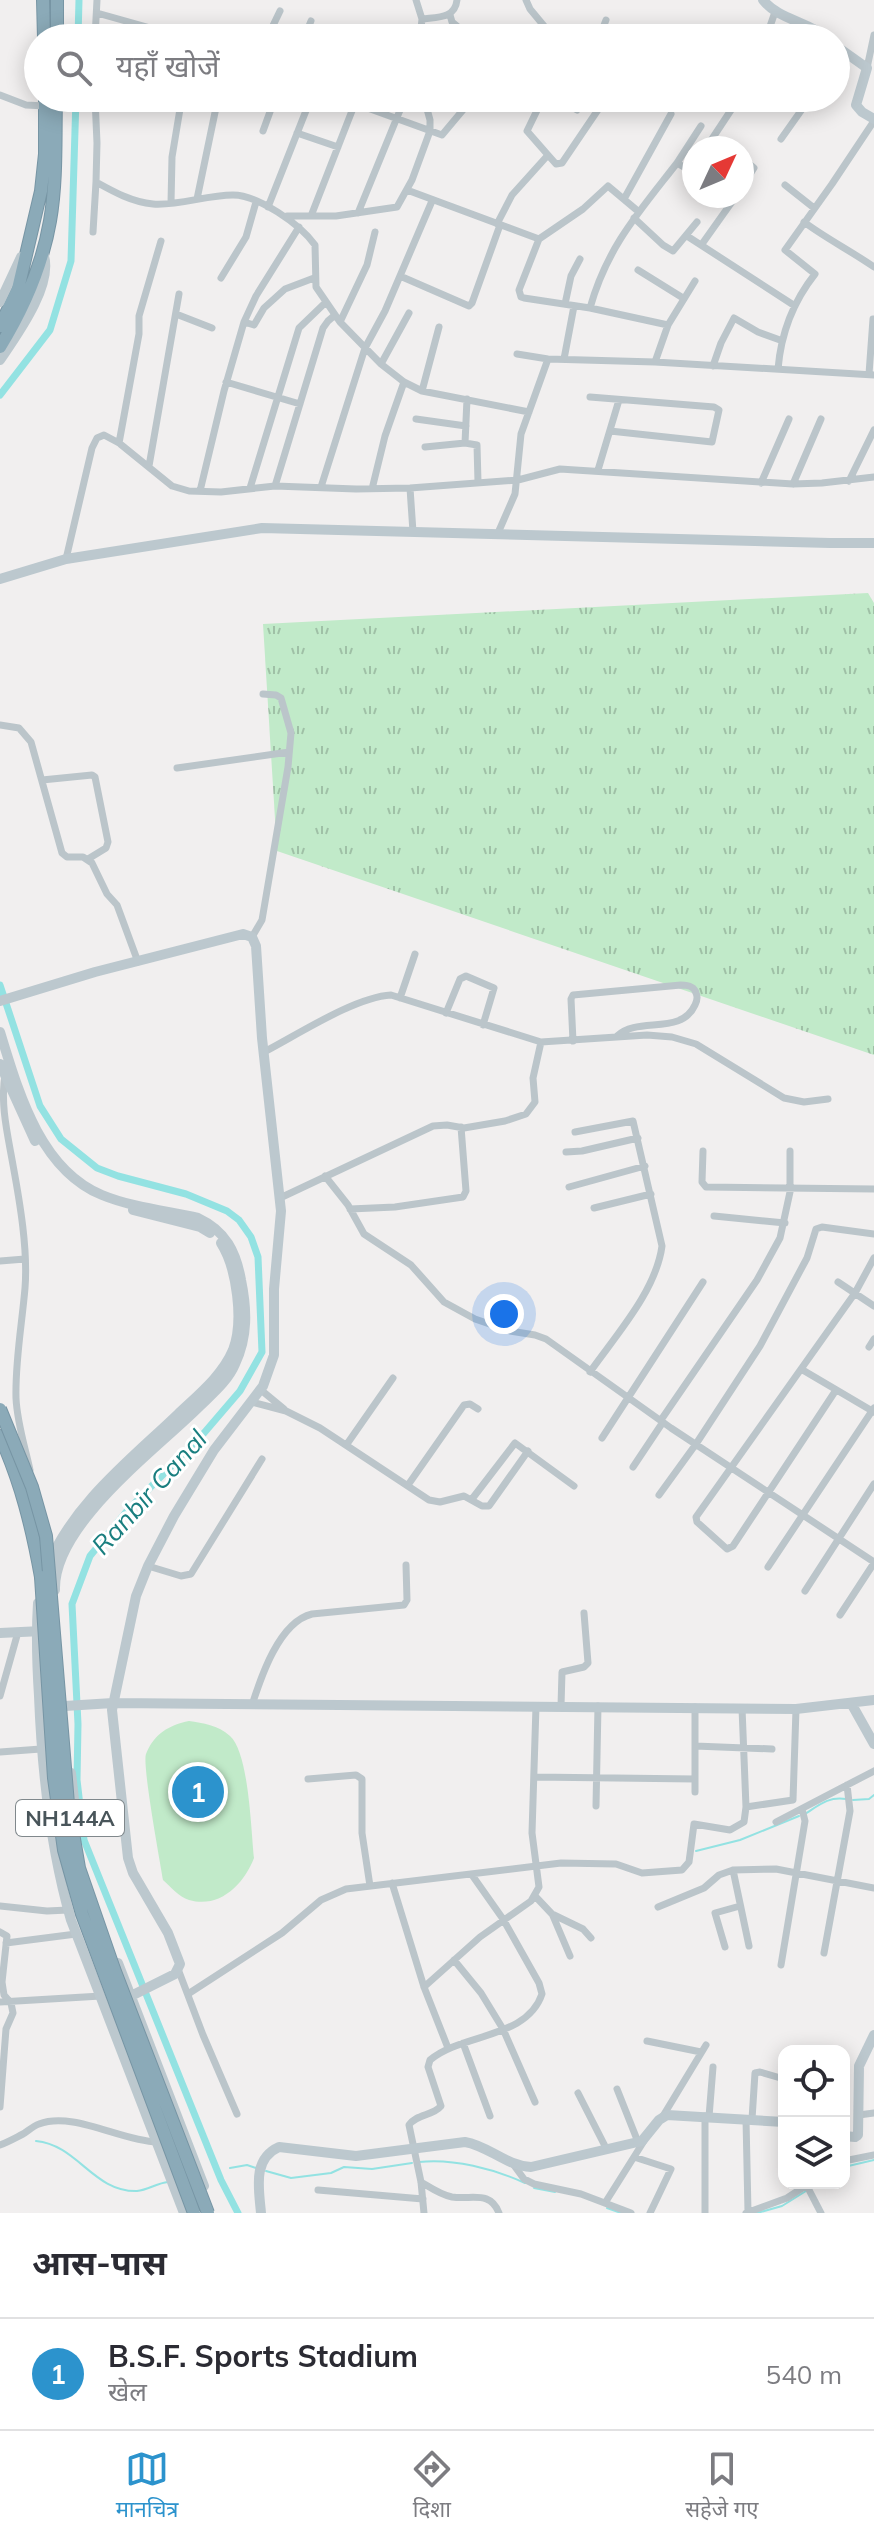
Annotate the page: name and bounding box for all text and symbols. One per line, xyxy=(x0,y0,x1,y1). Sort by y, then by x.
search box xyxy=(24,24,850,112)
icon: search xyxy=(52,46,96,90)
text: यहाँ खोजें xyxy=(116,47,220,85)
north arrow xyxy=(682,136,754,208)
your location xyxy=(484,1294,524,1334)
water label: Ranbir Canal xyxy=(84,1422,214,1561)
pin: 1 xyxy=(172,1762,224,1822)
road number: NH144A xyxy=(16,1800,124,1836)
map controls xyxy=(778,2045,850,2189)
button: locate xyxy=(778,2045,850,2117)
button: layers xyxy=(778,2117,850,2189)
text: आस-पास xyxy=(32,2241,167,2284)
text: B.S.F. Sports Stadium xyxy=(108,2337,418,2375)
text: 1 xyxy=(50,2358,66,2391)
text: 540 m xyxy=(766,2358,842,2391)
text: खेल xyxy=(108,2375,147,2408)
tab: मानचित्र xyxy=(116,2447,179,2526)
tab: दिशा xyxy=(410,2447,454,2526)
tab: सहेजे गए xyxy=(685,2447,758,2526)

